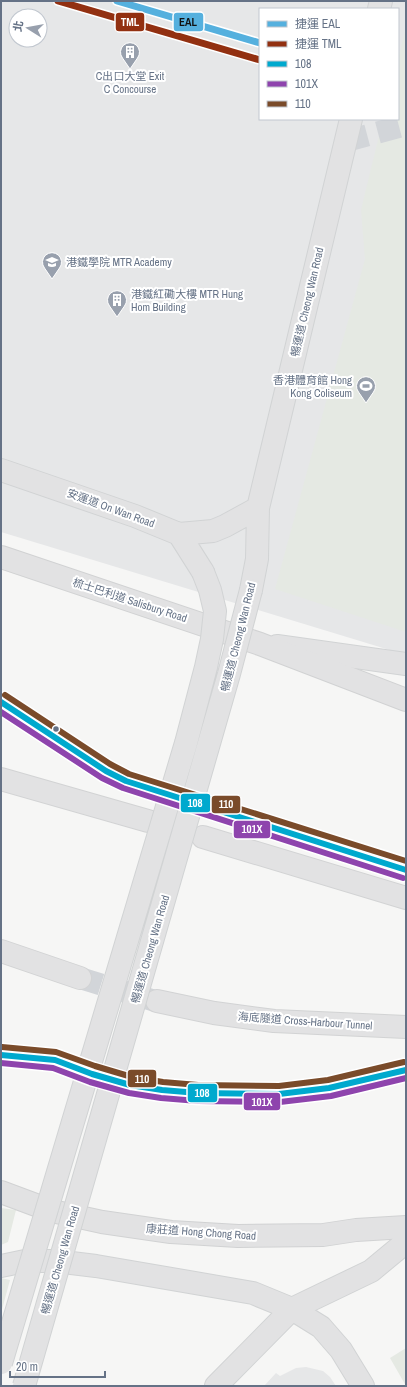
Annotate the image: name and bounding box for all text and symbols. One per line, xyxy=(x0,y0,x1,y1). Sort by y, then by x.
north arrow xyxy=(8,8,48,48)
legend xyxy=(259,8,399,120)
line badge: TML xyxy=(115,12,145,32)
line badge: EAL xyxy=(173,12,204,32)
text: TML xyxy=(121,15,140,29)
text: EAL xyxy=(179,15,198,29)
text: 捷運 EAL xyxy=(295,16,341,32)
text: 北 xyxy=(10,19,26,33)
text: 捷運 TML xyxy=(295,36,342,52)
building icon: C出口大堂 Exit C Concourse xyxy=(119,41,141,69)
text: 108 xyxy=(295,56,311,72)
place label: C出口大堂 Exit C Concourse xyxy=(96,69,165,96)
text: 101X xyxy=(295,76,318,92)
text: 110 xyxy=(295,96,311,112)
street label: 暢運道 Cheong Wan Road xyxy=(288,246,326,358)
school or university icon: 港鐵學院 MTR Academy xyxy=(41,251,63,279)
place label: 港鐵學院 MTR Academy xyxy=(66,255,172,269)
place label: 港鐵紅磡大樓 MTR Hung Hom Building xyxy=(131,287,243,314)
building icon: 港鐵紅磡大樓 MTR Hung Hom Building xyxy=(106,289,128,317)
place label: 香港體育館 Hong Kong Coliseum xyxy=(273,373,352,400)
sports icon: 香港體育館 Hong Kong Coliseum xyxy=(355,375,377,403)
street label: 安運道 On Wan Road xyxy=(65,486,157,530)
street label: 梳士巴利道 Salisbury Road xyxy=(71,575,189,625)
street label: 暢運道 Cheong Wan Road xyxy=(218,581,258,693)
unlabelled marker xyxy=(51,724,61,734)
line badge: 108 xyxy=(180,793,211,813)
line badge: 110 xyxy=(211,795,241,814)
text: 108 xyxy=(187,796,203,810)
text: 110 xyxy=(219,797,233,811)
line badge: 101X xyxy=(233,820,271,839)
text: 101X xyxy=(241,822,263,836)
street label: 暢運道 Cheong Wan Road xyxy=(128,893,172,1005)
street label: 海底隧道 Cross-Harbour Tunnel xyxy=(237,1009,373,1033)
line badge: 110 xyxy=(127,1069,157,1088)
text: 110 xyxy=(135,1072,149,1086)
line badge: 108 xyxy=(187,1083,218,1103)
text: 108 xyxy=(194,1086,210,1100)
line badge: 101X xyxy=(243,1092,281,1111)
text: 101X xyxy=(251,1095,273,1109)
street label: 暢運道 Cheong Wan Road xyxy=(38,1204,82,1316)
street label: 康莊道 Hong Chong Road xyxy=(146,1221,256,1243)
scale bar xyxy=(10,1353,105,1379)
text: 20 m xyxy=(16,1359,38,1375)

